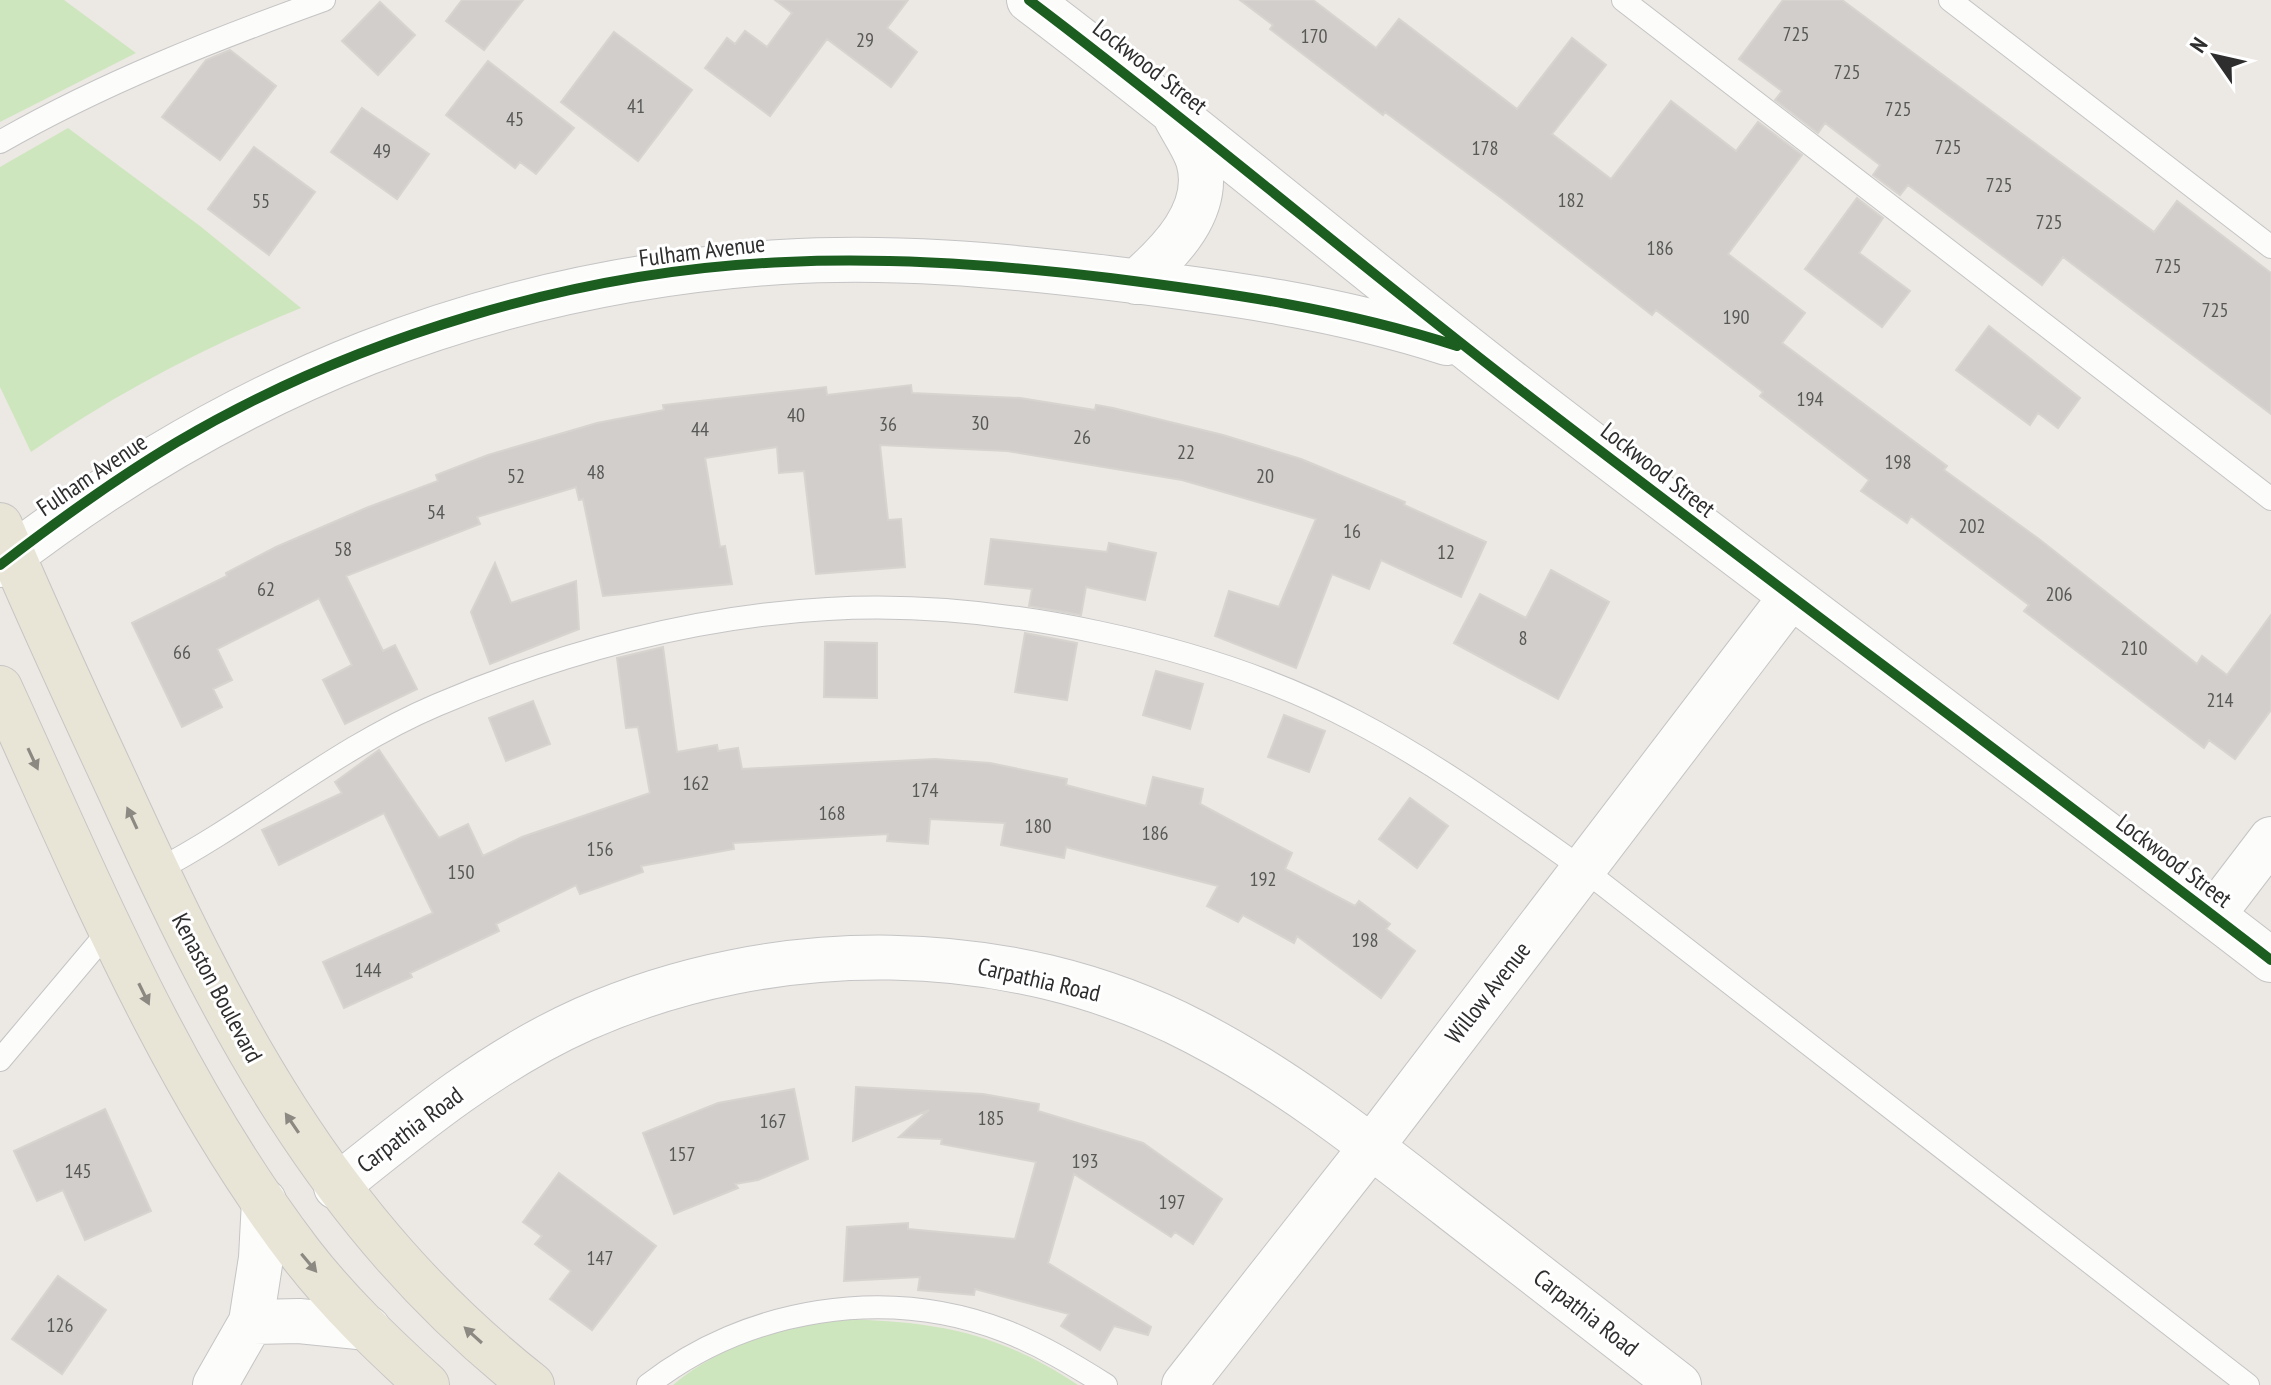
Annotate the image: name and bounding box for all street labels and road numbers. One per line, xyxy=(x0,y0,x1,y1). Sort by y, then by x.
street label: Lockwood Street xyxy=(1087,12,1214,121)
street label: Fulham Avenue xyxy=(637,227,767,274)
street label: Lockwood Street xyxy=(1595,415,1722,524)
street label: Fulham Avenue xyxy=(30,426,153,523)
street label: Lockwood Street xyxy=(2110,807,2239,914)
street label: Kenaston Boulevard xyxy=(165,908,270,1068)
street label: Willow Avenue xyxy=(1438,935,1537,1050)
street label: Carpathia Road xyxy=(975,950,1103,1009)
street label: Carpathia Road xyxy=(350,1080,469,1180)
street label: Carpathia Road xyxy=(1528,1262,1645,1363)

